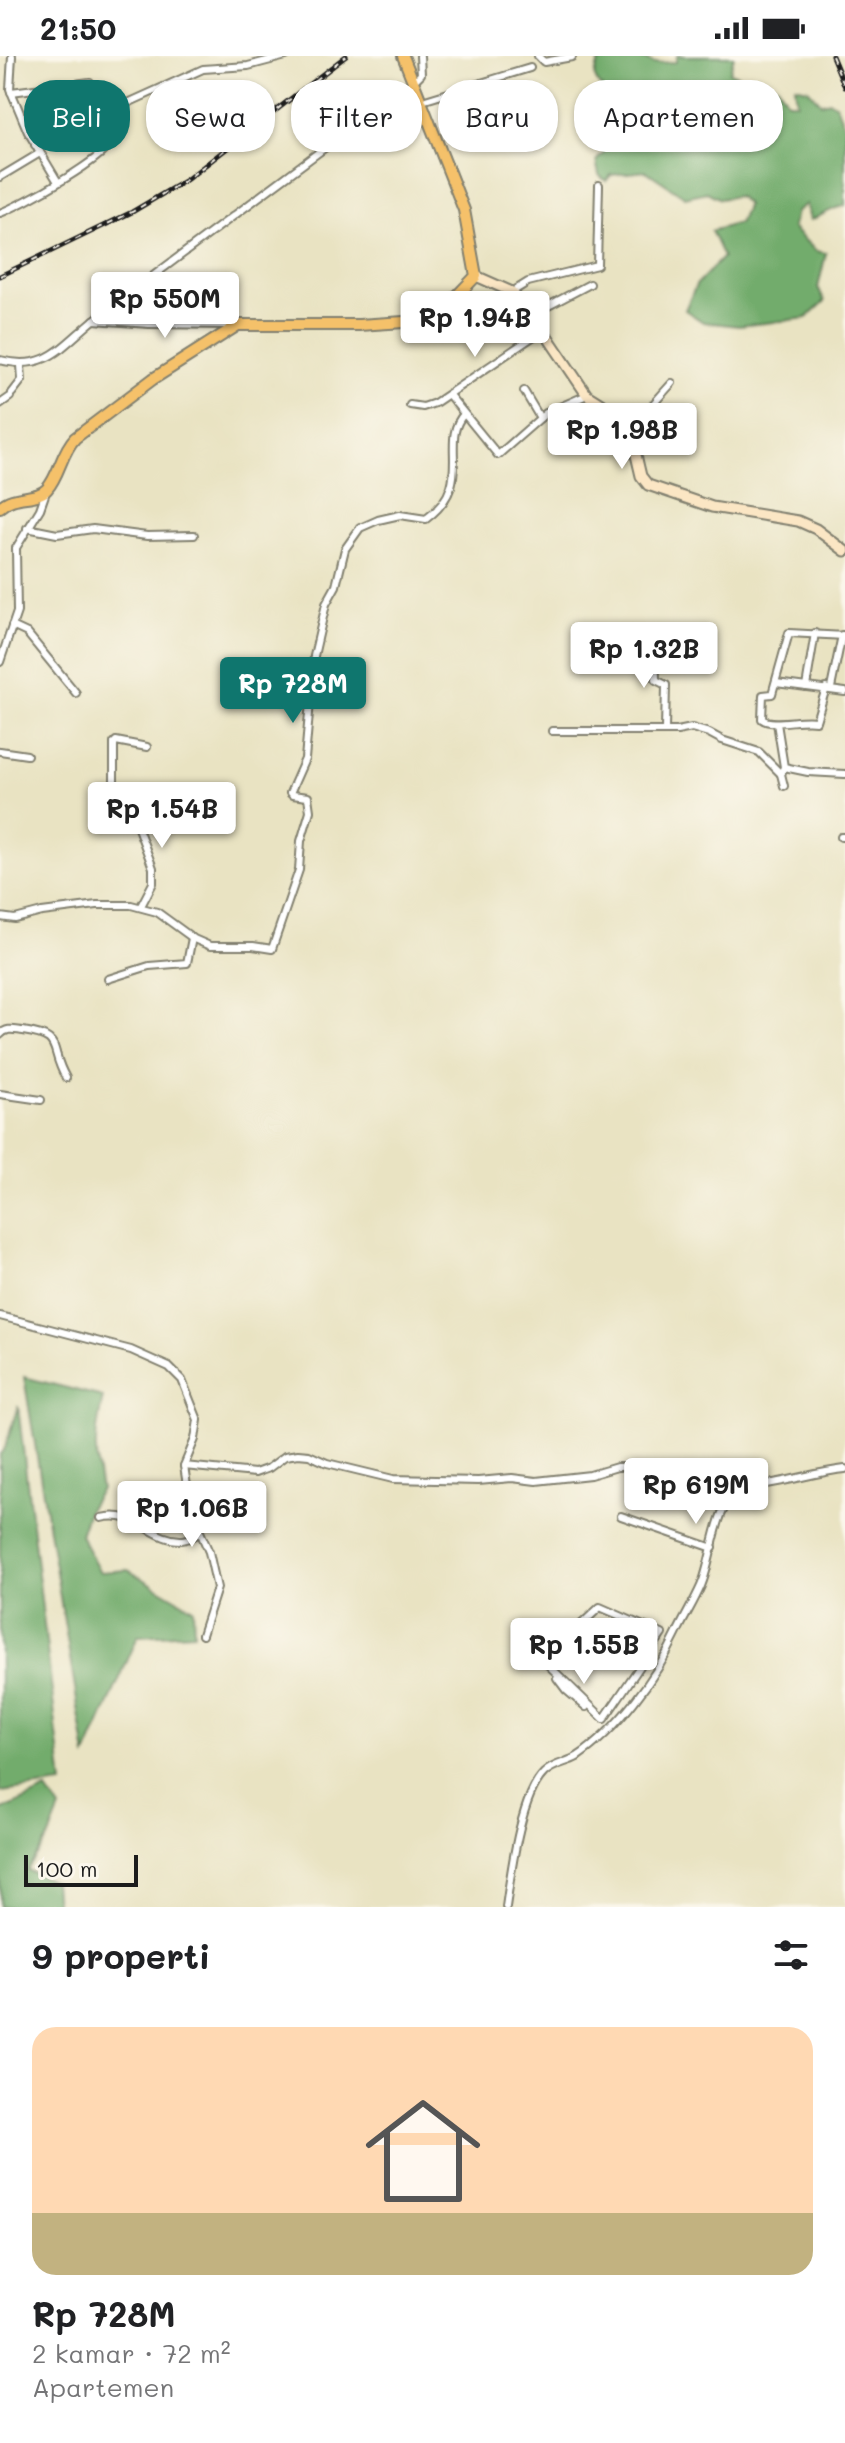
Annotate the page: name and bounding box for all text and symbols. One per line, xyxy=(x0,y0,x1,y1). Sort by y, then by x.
text: 21:50 xyxy=(40,8,116,48)
chip: Beli xyxy=(24,80,130,152)
chip: Sewa xyxy=(146,80,275,152)
chip: Filter xyxy=(291,80,422,152)
chip: Baru xyxy=(438,80,558,152)
chip: Apartemen xyxy=(574,80,783,152)
pin: Rp 550M xyxy=(91,272,239,340)
text: Rp 550M xyxy=(109,281,221,315)
pin: Rp 1.94B xyxy=(392,291,558,359)
text: Rp 1.94B xyxy=(419,300,531,334)
pin: Rp 1.98B xyxy=(539,403,705,471)
text: Rp 1.98B xyxy=(566,412,678,446)
pin: Rp 1.32B xyxy=(561,622,727,690)
text: Rp 1.32B xyxy=(589,631,699,665)
pin: Rp 728M xyxy=(219,657,367,725)
text: Rp 728M xyxy=(238,666,348,700)
pin: Rp 1.54B xyxy=(79,782,245,850)
text: Rp 1.54B xyxy=(106,791,218,825)
pin: Rp 619M xyxy=(622,1458,770,1526)
text: Rp 619M xyxy=(642,1467,750,1501)
pin: Rp 1.06B xyxy=(109,1481,275,1549)
text: Rp 1.06B xyxy=(135,1490,249,1524)
pin: Rp 1.55B xyxy=(501,1618,667,1686)
text: Rp 1.55B xyxy=(528,1627,640,1661)
scale bar xyxy=(24,1851,138,1887)
text: 100 m xyxy=(36,1854,98,1883)
text: 9 properti xyxy=(32,1933,210,1978)
icon: filters xyxy=(769,1933,813,1977)
icon: home xyxy=(351,2079,495,2223)
text: Rp 728M xyxy=(32,2291,176,2336)
text: 2 kamar · 72 m² xyxy=(32,2336,231,2370)
text: Apartemen xyxy=(32,2370,174,2404)

